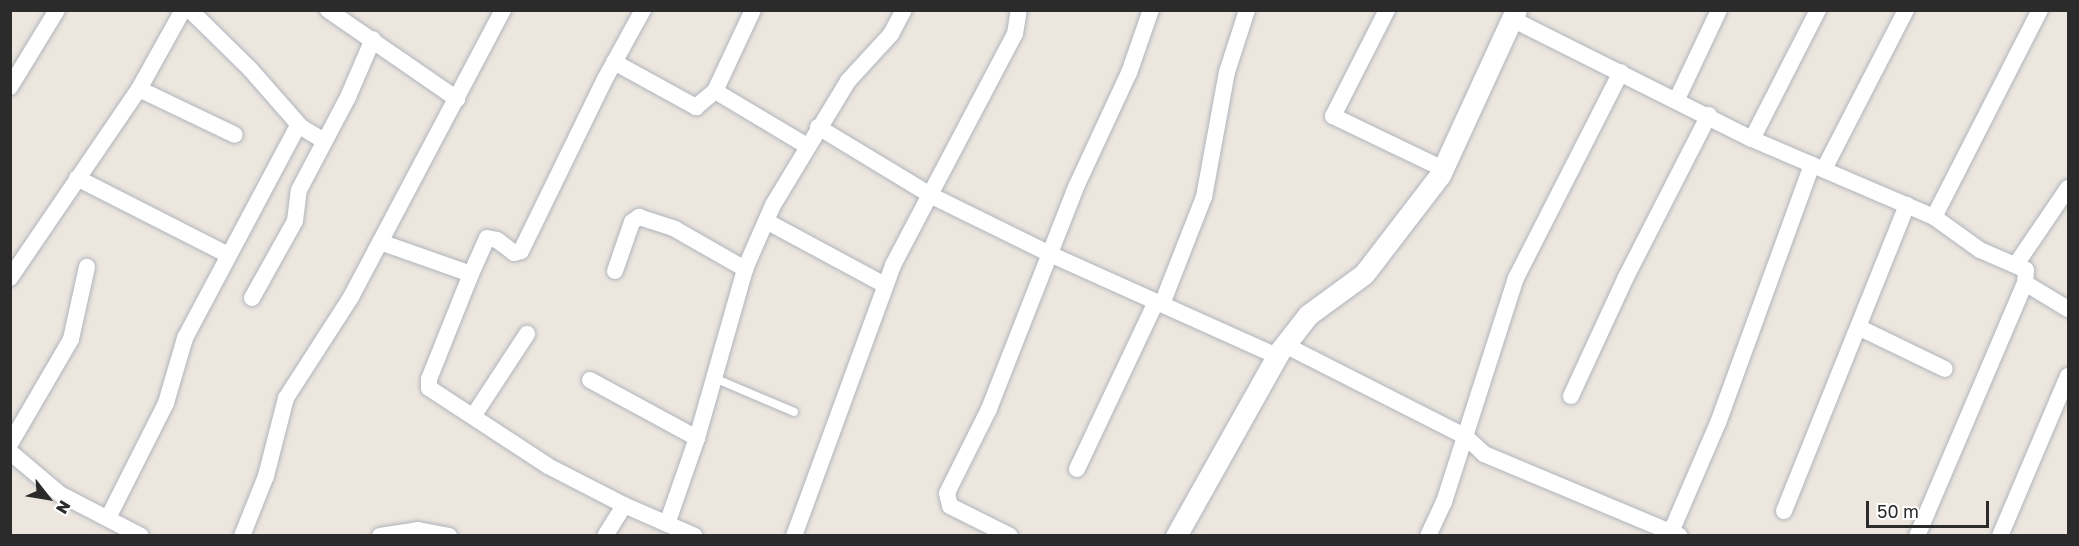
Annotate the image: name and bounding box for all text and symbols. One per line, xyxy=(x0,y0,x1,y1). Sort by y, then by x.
north arrow xyxy=(18,468,78,528)
scale bar xyxy=(1869,489,1992,527)
text: N xyxy=(52,497,75,518)
text: 50 m xyxy=(1877,500,1919,522)

